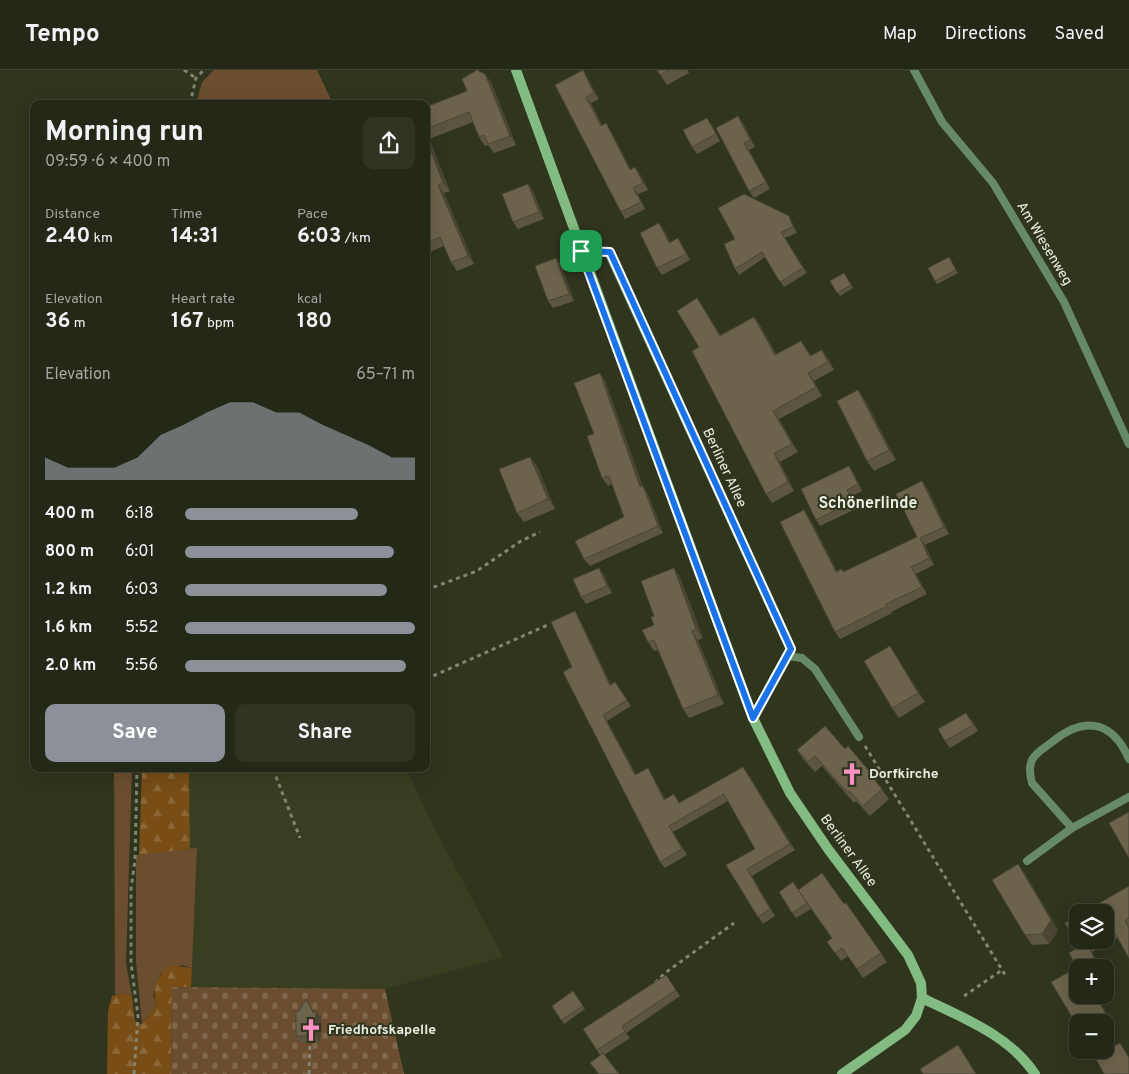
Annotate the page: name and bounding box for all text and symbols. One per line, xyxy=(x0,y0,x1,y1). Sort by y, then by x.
text: Tempo xyxy=(25,20,100,50)
text: Map xyxy=(883,23,917,46)
text: Directions xyxy=(945,23,1027,46)
text: Saved xyxy=(1055,23,1104,46)
text: Morning run xyxy=(45,115,204,151)
button: share xyxy=(363,117,415,169)
text: 09:59 · 6 × 400 m xyxy=(45,152,170,172)
street label: Am Wiesenweg xyxy=(1012,199,1076,289)
text: Distance xyxy=(45,206,100,223)
text: Time xyxy=(171,206,202,223)
text: Pace xyxy=(297,206,328,223)
text: 2.40 xyxy=(45,223,90,250)
text: 14:31 xyxy=(171,223,219,250)
text: 6:03 xyxy=(297,223,341,250)
text: km xyxy=(90,230,113,247)
text: /km xyxy=(341,230,371,247)
pin xyxy=(560,230,602,272)
icon: arrive xyxy=(567,237,595,265)
text: Elevation xyxy=(45,291,103,308)
text: Heart rate xyxy=(171,291,235,308)
text: kcal xyxy=(297,291,322,308)
text: 36 xyxy=(45,308,71,335)
text: 167 xyxy=(171,308,204,335)
text: 180 xyxy=(297,308,332,335)
text: m xyxy=(71,315,86,332)
text: bpm xyxy=(204,315,234,332)
text: Elevation xyxy=(45,365,111,385)
text: 65–71 m xyxy=(356,365,415,385)
street label: Berliner Allee xyxy=(698,426,750,510)
district label: Schönerlinde xyxy=(819,494,918,514)
text: 400 m xyxy=(45,504,94,524)
text: 6:18 xyxy=(125,504,154,524)
text: 800 m xyxy=(45,542,94,562)
text: 6:01 xyxy=(125,542,154,562)
text: 1.2 km xyxy=(45,580,92,600)
text: 6:03 xyxy=(125,580,158,600)
text: 1.6 km xyxy=(45,618,92,638)
text: 5:52 xyxy=(125,618,158,638)
text: 2.0 km xyxy=(45,656,96,676)
text: 5:56 xyxy=(125,656,158,676)
button: Save xyxy=(45,704,225,762)
button: Share xyxy=(235,704,415,762)
church icon: Dorfkirche xyxy=(839,761,865,787)
place label: Dorfkirche xyxy=(869,766,939,783)
street label: Berliner Allee xyxy=(816,811,880,891)
map controls xyxy=(1069,904,1114,1059)
button: layers xyxy=(1069,904,1114,949)
button: + xyxy=(1069,959,1114,1004)
button: − xyxy=(1069,1014,1114,1059)
church icon: Friedhofskapelle xyxy=(298,1017,324,1043)
place label: Friedhofskapelle xyxy=(328,1022,436,1039)

